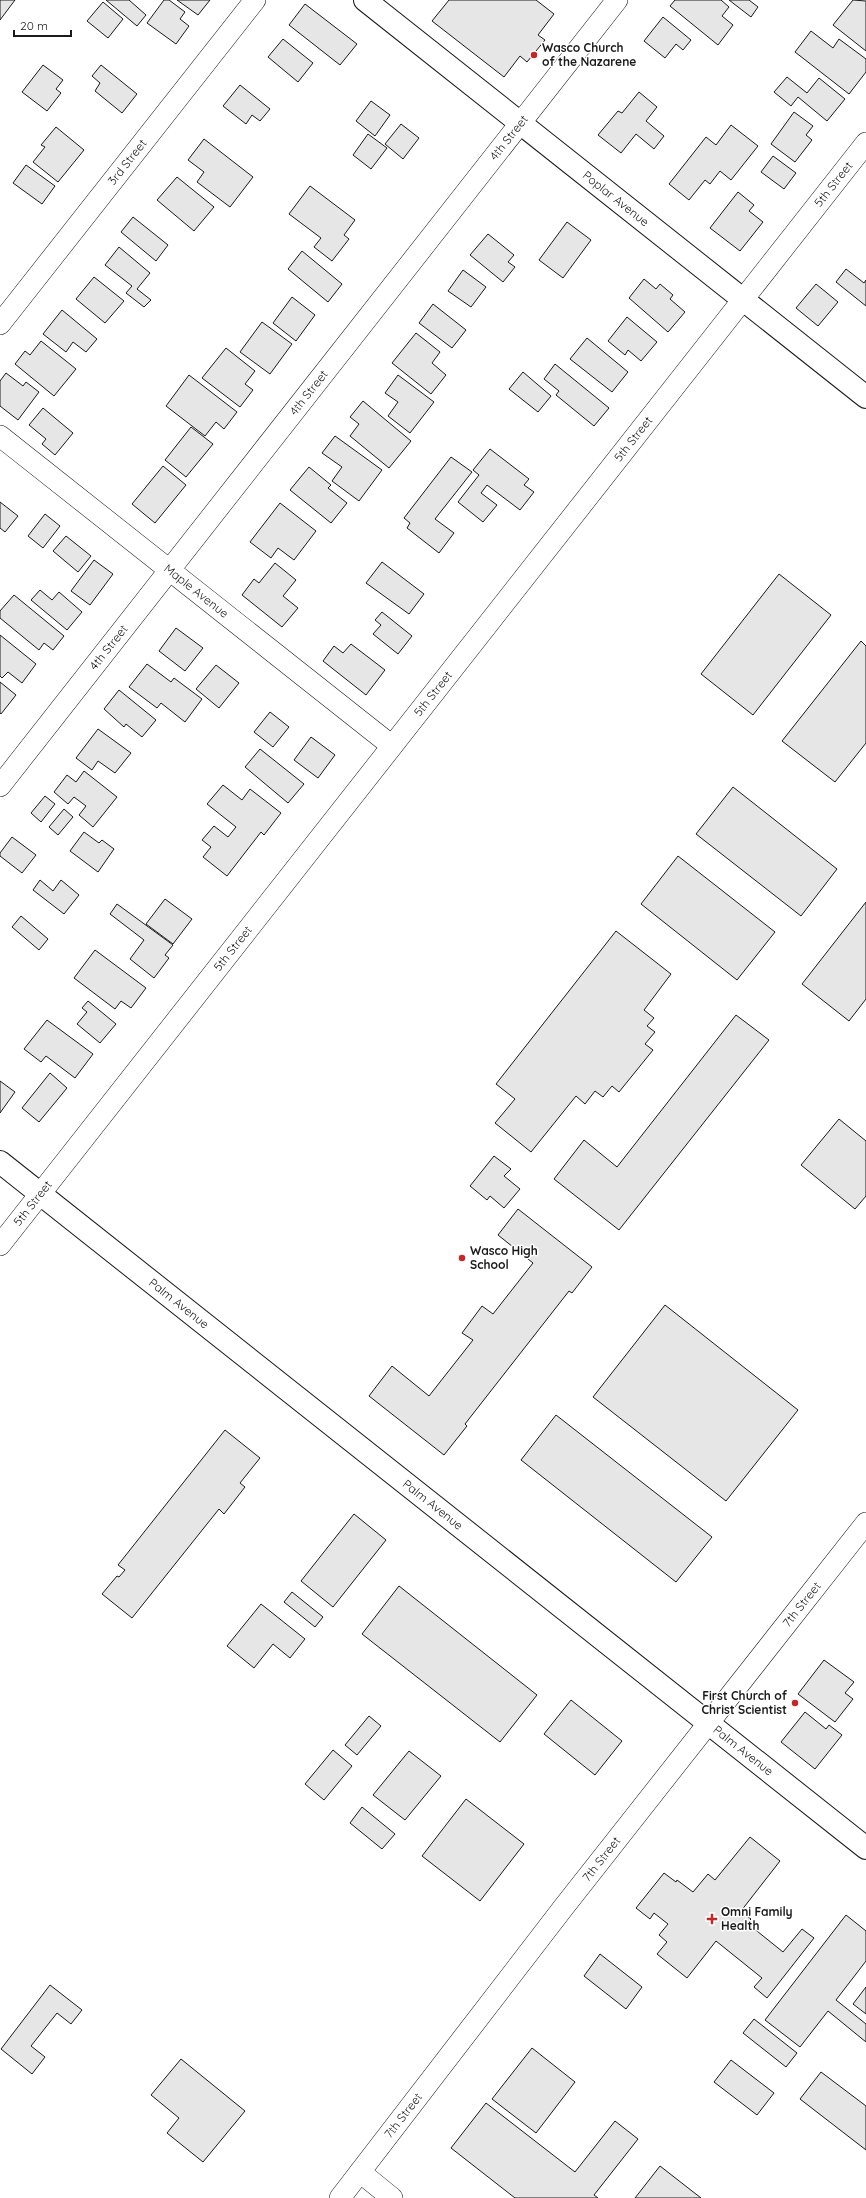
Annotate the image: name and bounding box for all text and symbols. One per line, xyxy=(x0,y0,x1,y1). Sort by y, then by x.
scale bar xyxy=(14,12,71,38)
text: 20 m xyxy=(20,18,48,33)
place label: Wasco Church of the Nazarene xyxy=(542,40,636,69)
marker: Wasco Church of the Nazarene xyxy=(529,50,539,60)
street label: 4th Street xyxy=(486,112,531,163)
street label: 3rd Street xyxy=(104,136,150,188)
street label: 5th Street xyxy=(811,158,856,210)
street label: Poplar Avenue xyxy=(580,167,653,229)
street label: 4th Street xyxy=(286,367,331,418)
street label: 5th Street xyxy=(610,413,655,464)
street label: Maple Avenue xyxy=(161,561,232,621)
street label: 4th Street xyxy=(86,622,131,673)
street label: 5th Street xyxy=(410,668,455,719)
street label: 5th Street xyxy=(210,923,255,974)
street label: 5th Street xyxy=(10,1177,55,1229)
place label: Wasco High School xyxy=(470,1243,538,1272)
marker: Wasco High School xyxy=(457,1253,467,1263)
street label: Palm Avenue xyxy=(146,1275,212,1332)
street label: Palm Avenue xyxy=(400,1476,466,1533)
street label: 7th Street xyxy=(779,1579,824,1630)
place label: First Church of Christ Scientist xyxy=(701,1688,788,1717)
marker: First Church of Christ Scientist xyxy=(790,1698,800,1708)
street label: Palm Avenue xyxy=(710,1722,777,1779)
street label: 7th Street xyxy=(579,1833,623,1884)
place label: Omni Family Health xyxy=(721,1904,793,1933)
marker: Omni Family Health xyxy=(706,1913,718,1925)
street label: 7th Street xyxy=(381,2090,425,2141)

